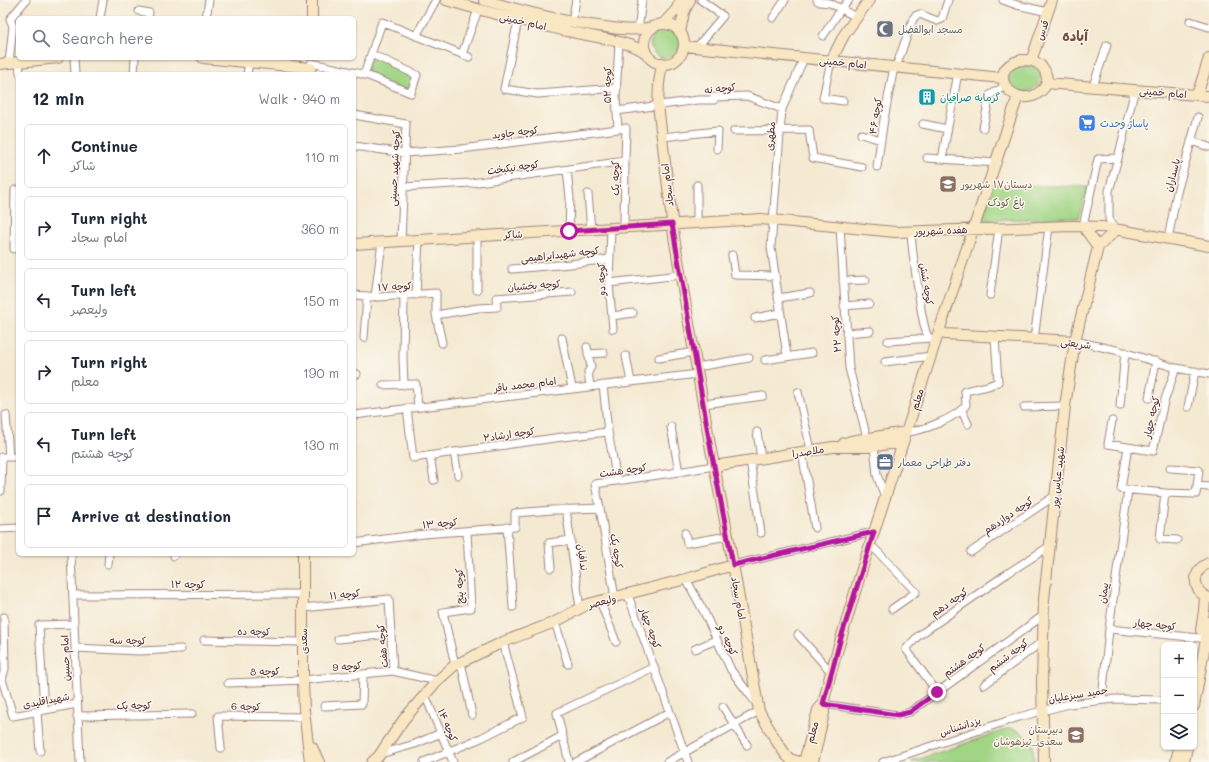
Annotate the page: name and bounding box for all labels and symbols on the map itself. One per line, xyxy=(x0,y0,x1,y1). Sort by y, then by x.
street label: امام خمینی xyxy=(498,9,548,34)
street label: قدس xyxy=(1032,18,1052,42)
mosque icon: مسجد ابوالفضل xyxy=(875,19,895,39)
place label: مسجد ابوالفضل xyxy=(898,22,963,36)
district label: آباده xyxy=(1062,26,1089,45)
street label: امام خمینی xyxy=(818,53,867,72)
street label: کوچه ۵۲ xyxy=(600,66,614,104)
street label: کوچه نه xyxy=(703,79,737,97)
street label: امام خمینی xyxy=(1139,83,1187,102)
building icon: گرمابه صرافیان xyxy=(917,87,937,107)
place label: گرمابه صرافیان xyxy=(940,90,1000,104)
street label: کوچه ۴۶ xyxy=(865,97,885,135)
supermarket icon: پاساژ وحدت xyxy=(1077,113,1097,133)
place label: پاساژ وحدت xyxy=(1100,116,1149,130)
street label: مطهری xyxy=(762,121,778,151)
street label: کوچه جاوید xyxy=(491,122,539,142)
street label: کوچه شهید حسینی xyxy=(385,129,404,207)
street label: کوچه نیکبخت xyxy=(486,156,540,178)
street label: پاسداران xyxy=(1161,157,1183,193)
street label: کوچه یک xyxy=(608,160,622,196)
street label: امام سجاد xyxy=(657,162,678,207)
school or university icon: دبستان۱۷ شهریور xyxy=(938,174,958,194)
place label: دبستان۱۷ شهریور xyxy=(960,177,1032,191)
park label: باغ کودک xyxy=(987,195,1025,210)
route start xyxy=(560,222,578,240)
street label: هفده شهریور xyxy=(913,222,968,238)
street label: شاکر xyxy=(502,227,523,242)
street label: کوچه شهیدایراهیمی xyxy=(520,243,600,266)
street label: کوچه دو xyxy=(594,262,608,297)
street label: کوچه شش xyxy=(917,262,937,306)
street label: کوچه بخشیان xyxy=(507,276,561,294)
street label: کوچه ۱۷ xyxy=(378,278,412,294)
street label: کوچه ۲۲ xyxy=(828,315,844,353)
street label: شریعتی xyxy=(1060,334,1092,353)
street label: امام محمد باقر xyxy=(492,373,557,396)
street label: معلم xyxy=(907,386,928,412)
street label: کوجه چهار xyxy=(1139,395,1163,440)
street label: کوچه ارشاد۲ xyxy=(482,423,536,445)
street label: ملاصدرا xyxy=(791,442,825,460)
street label: شهید عباس پور xyxy=(1047,445,1067,509)
office icon: دفتر طراحی معمار xyxy=(875,452,895,472)
place label: دفتر طراحی معمار xyxy=(897,455,971,470)
street label: کوچه هشت xyxy=(598,460,648,480)
street label: کوچه دوازدهم xyxy=(980,493,1036,538)
street label: کوچه ۱۳ xyxy=(422,514,458,532)
street label: کوچه یک xyxy=(607,532,627,570)
street label: ندافیان xyxy=(574,543,592,571)
street label: کوچه پنج xyxy=(452,568,467,604)
street label: امام سجاد xyxy=(727,575,750,621)
street label: کوچه ۱۲ xyxy=(171,577,205,591)
street label: پیمان xyxy=(1095,581,1111,605)
street label: کوچه دهم xyxy=(928,584,971,621)
street label: کوچه ۱۱ xyxy=(329,585,361,603)
street label: ولیعصر xyxy=(586,591,617,612)
street label: کوچه چهار xyxy=(637,605,665,650)
street label: کوچه چهار xyxy=(1132,615,1177,633)
street label: کوچه دو xyxy=(714,621,741,658)
street label: کوچه ده xyxy=(237,624,271,638)
street label: کوچه هفت xyxy=(373,624,391,668)
street label: سعدی xyxy=(296,628,310,654)
street label: کوچه سه xyxy=(110,633,146,647)
street label: امام حسین xyxy=(57,635,74,681)
street label: کوجه ششم xyxy=(985,635,1032,676)
street label: کوچه هشتم xyxy=(940,640,988,681)
street label: کوچه 9 xyxy=(332,658,362,674)
street label: کوچه 8 xyxy=(250,663,280,679)
street label: حمید سبزعلیان xyxy=(1047,682,1109,706)
route end xyxy=(928,683,946,701)
street label: شهیداقلیدی xyxy=(21,689,71,711)
street label: کوچه یک xyxy=(116,698,152,712)
street label: کوچه 6 xyxy=(231,699,261,713)
street label: کوچه ۱۴ xyxy=(435,706,461,744)
street label: یزدانشناس xyxy=(938,713,983,739)
street label: معلم xyxy=(802,719,823,745)
place label: دبیرستان سعدی_تیزهوشان xyxy=(994,722,1063,748)
school or university icon: دبیرستان سعدی_تیزهوشان xyxy=(1066,725,1086,745)

